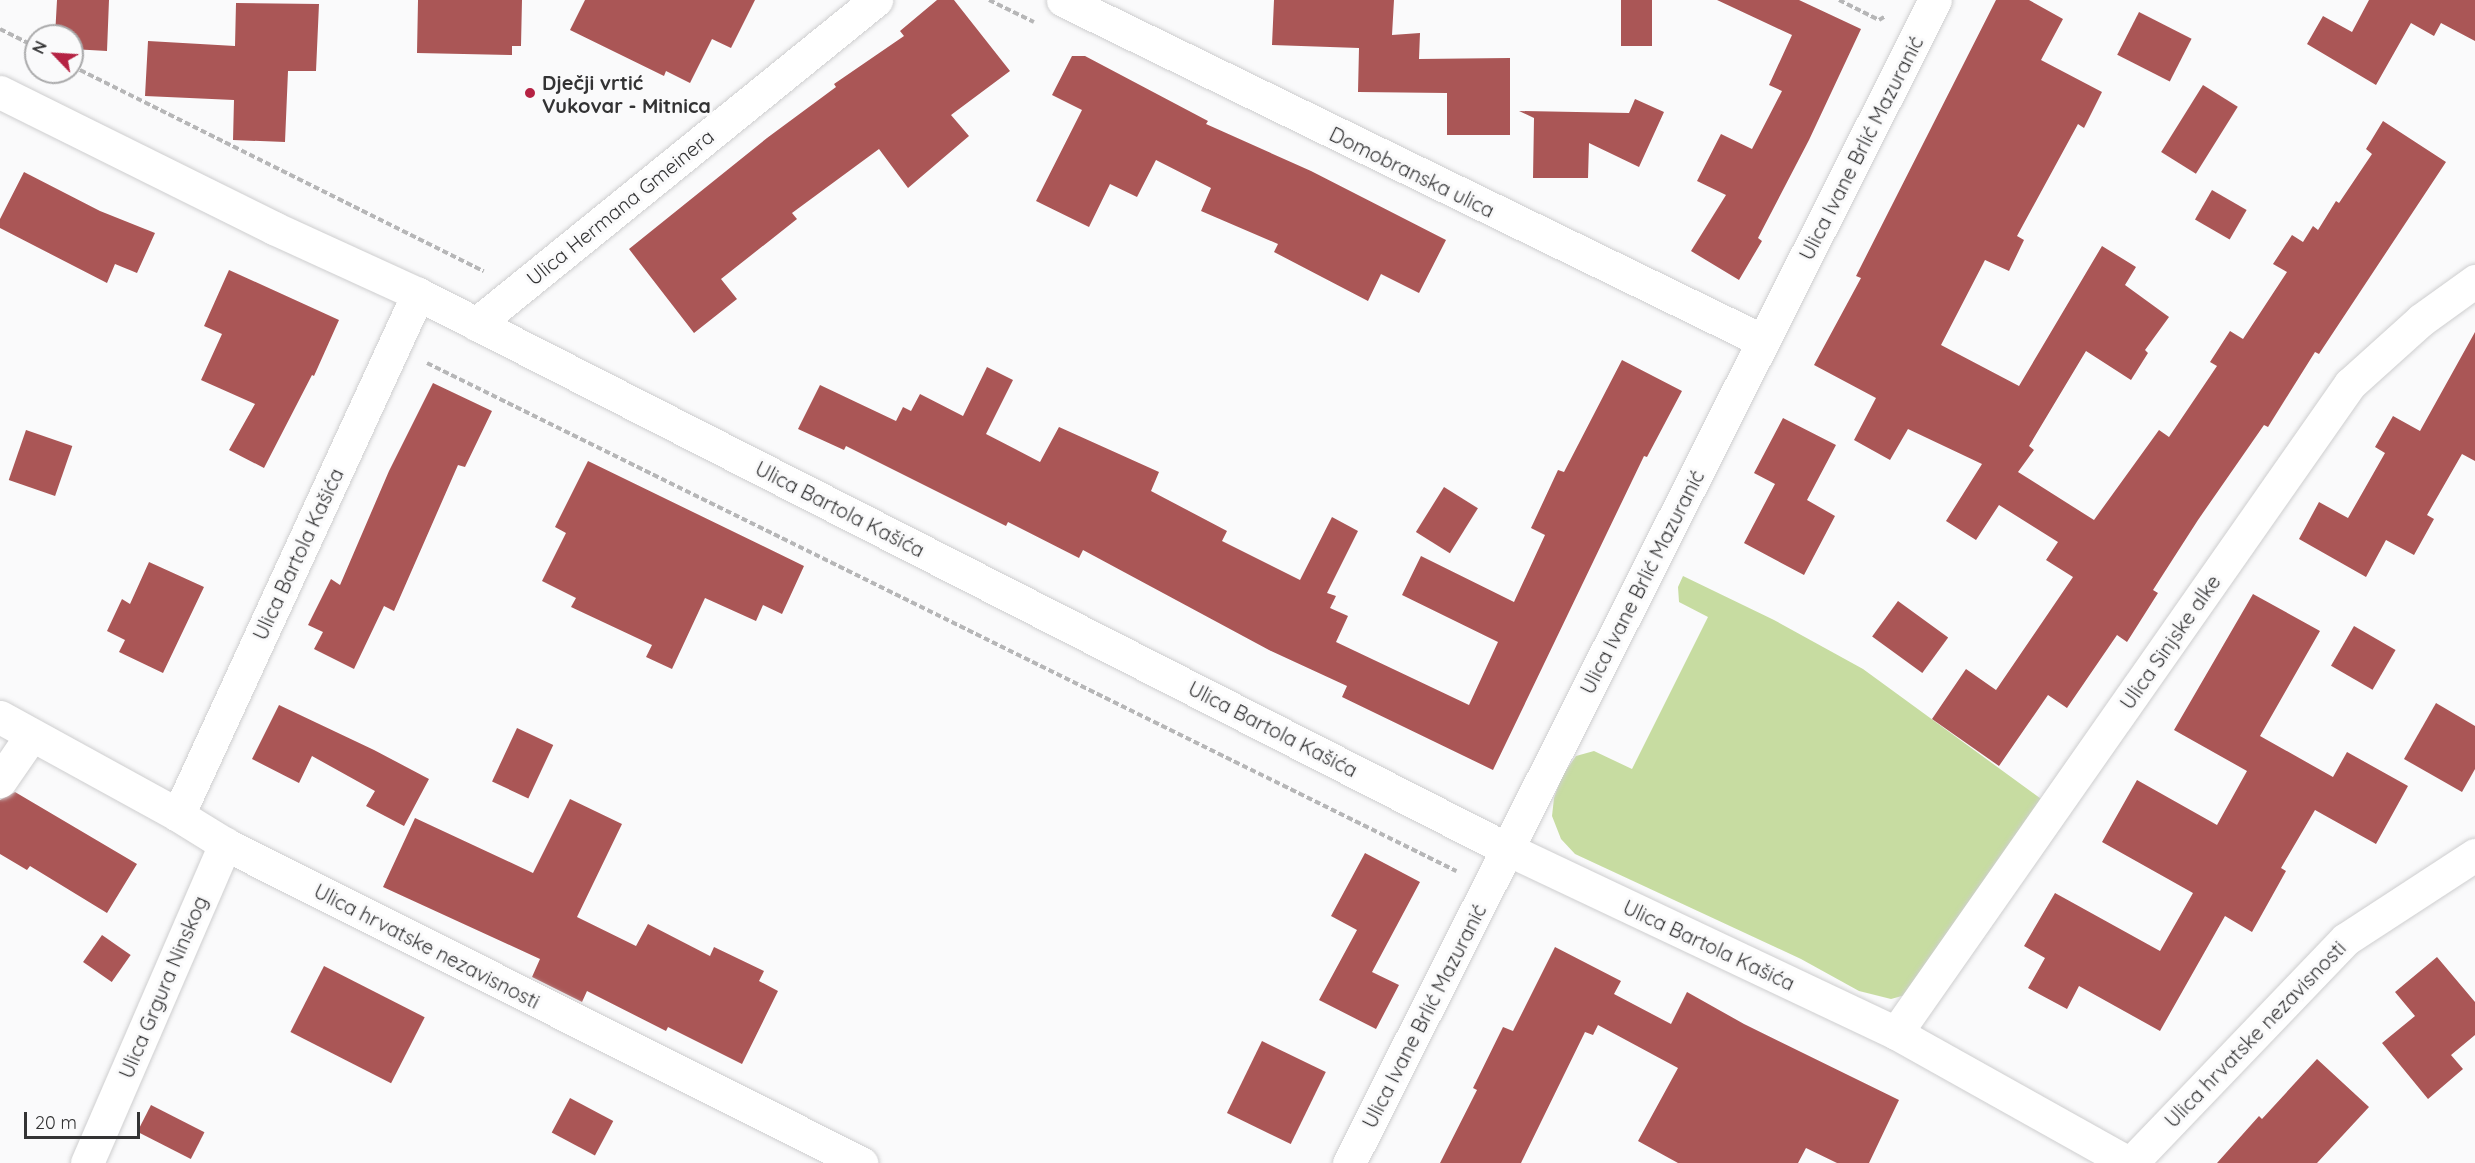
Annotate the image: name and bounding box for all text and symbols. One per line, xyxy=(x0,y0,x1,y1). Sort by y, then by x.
north arrow xyxy=(24,24,84,84)
street label: Ulica Ivane Brlić Mazuranić xyxy=(1794,32,1928,264)
text: N xyxy=(28,38,51,57)
place label: Dječji vrtić Vukovar - Mitnica xyxy=(542,70,711,117)
marker: Dječji vrtić Vukovar - Mitnica xyxy=(523,86,537,100)
street label: Domobranska ulica xyxy=(1326,122,1498,222)
street label: Ulica Hermana Gmeinera xyxy=(521,124,719,290)
street label: Ulica Bartola Kašića xyxy=(751,456,929,562)
street label: Ulica Bartola Kašića xyxy=(248,464,348,644)
street label: Ulica Ivane Brlić Mazuranić xyxy=(1575,466,1709,698)
street label: Ulica Sinjske alke xyxy=(2115,570,2225,714)
street label: Ulica Bartola Kašića xyxy=(1184,676,1362,782)
street label: Ulica hrvatske nezavisnosti xyxy=(310,879,544,1013)
street label: Ulica Grgura Ninskog xyxy=(114,892,212,1082)
street label: Ulica Bartola Kašića xyxy=(1619,895,1799,995)
street label: Ulica Ivane Brlić Mazuranić xyxy=(1357,900,1491,1132)
street label: Ulica hrvatske nezavisnosti xyxy=(2160,936,2350,1132)
scale bar xyxy=(27,1100,142,1138)
text: 20 m xyxy=(35,1111,77,1134)

